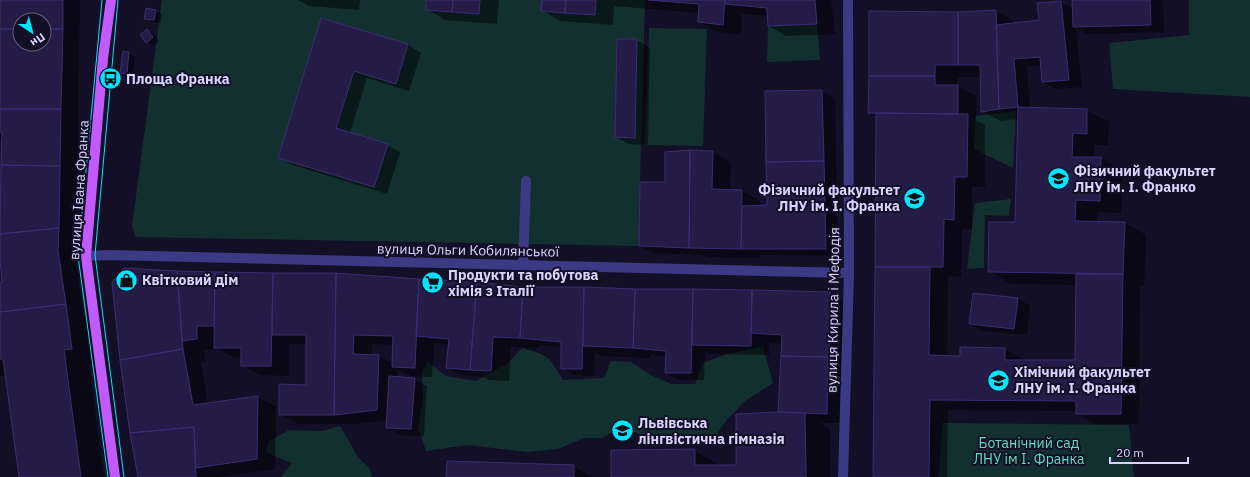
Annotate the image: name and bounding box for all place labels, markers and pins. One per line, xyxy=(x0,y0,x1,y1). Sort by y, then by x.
bus stop icon: Площа Франка xyxy=(98,66,124,92)
place label: Площа Франка xyxy=(126,70,230,88)
place label: Фізичний факультет ЛНУ ім. І. Франко xyxy=(1074,162,1216,196)
school or university icon: Фізичний факультет ЛНУ ім. І. Франко xyxy=(1045,166,1071,192)
place label: Фізичний факультет ЛНУ ім. І. Франка xyxy=(758,181,900,215)
school or university icon: Фізичний факультет ЛНУ ім. І. Франка xyxy=(902,185,928,211)
place label: Продукти та побутова хімія з Італії xyxy=(448,266,598,300)
shop icon: Квітковий дім xyxy=(114,267,140,293)
supermarket icon: Продукти та побутова хімія з Італії xyxy=(419,270,445,296)
place label: Квітковий дім xyxy=(142,271,238,289)
place label: Хімічний факультет ЛНУ ім. І. Франка xyxy=(1014,363,1151,397)
school or university icon: Хімічний факультет ЛНУ ім. І. Франка xyxy=(985,367,1011,393)
place label: Львівська лінгвістична гімназія xyxy=(638,414,785,448)
school or university icon: Львівська лінгвістична гімназія xyxy=(609,418,635,444)

